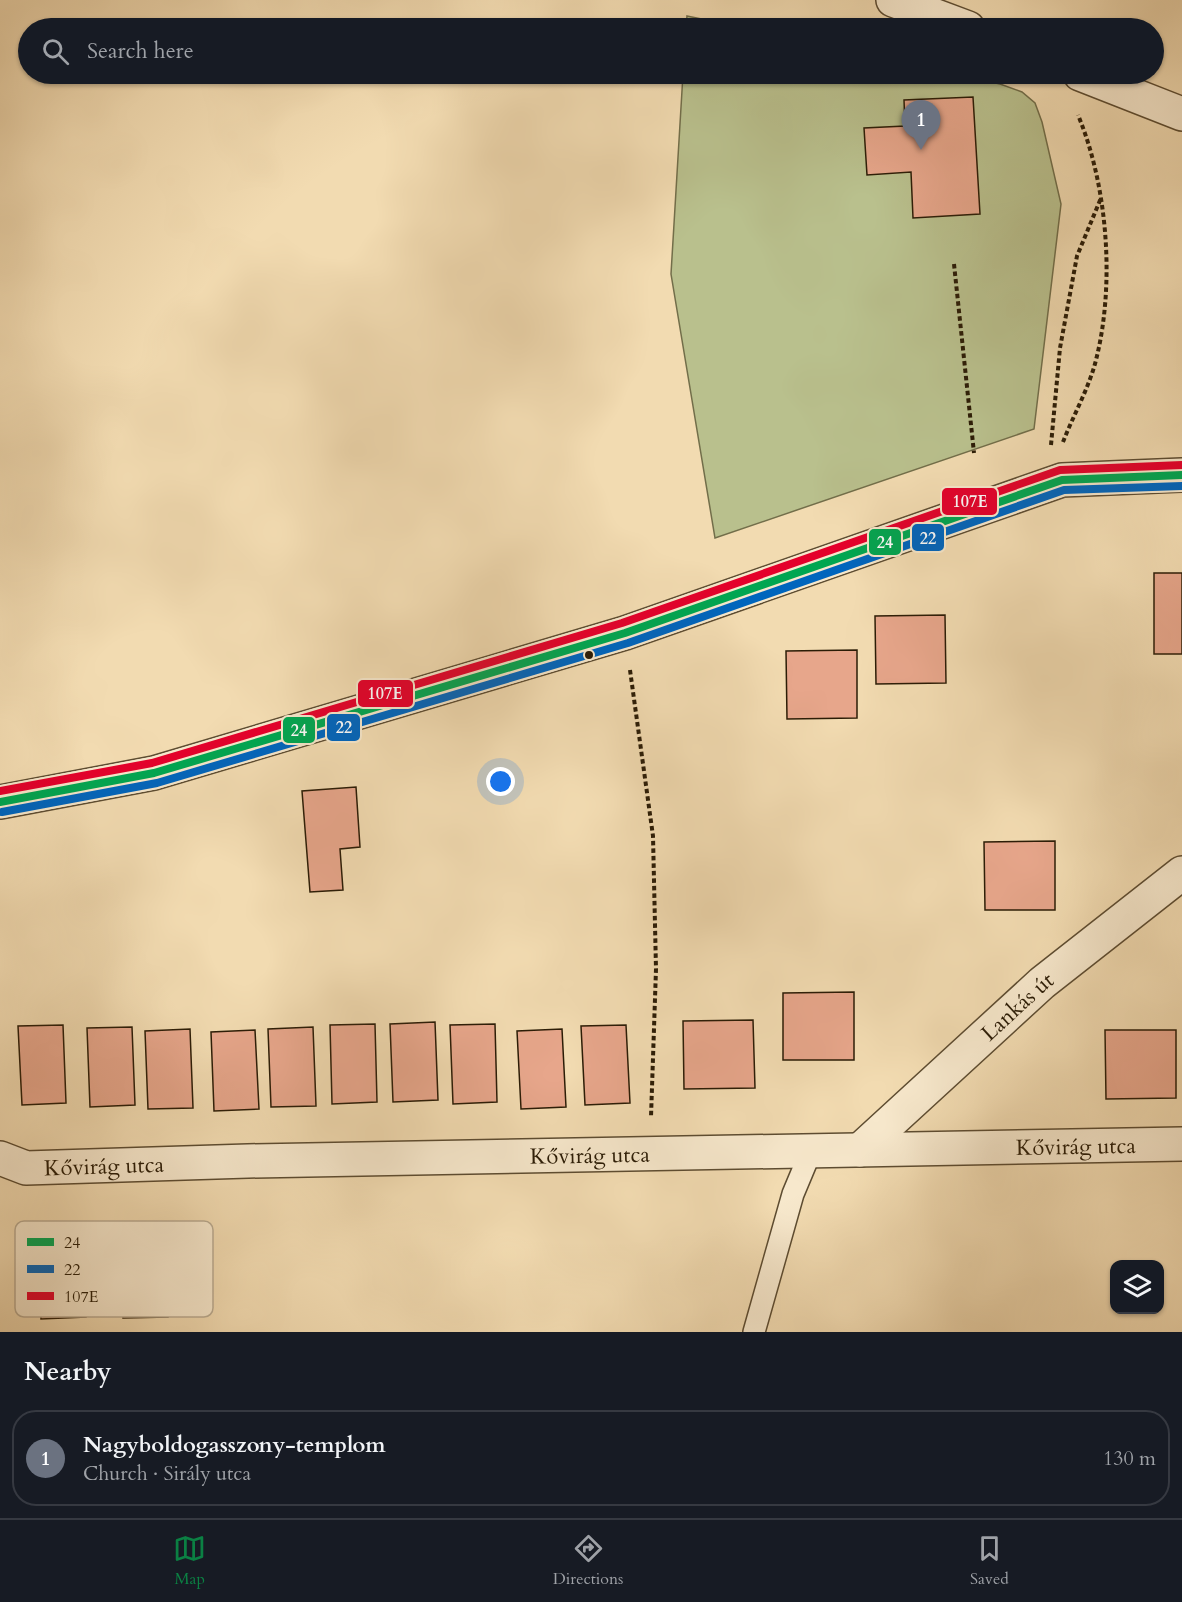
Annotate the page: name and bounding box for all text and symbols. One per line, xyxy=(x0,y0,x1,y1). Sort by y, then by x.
search box xyxy=(18,18,1164,84)
icon: search xyxy=(39,35,72,68)
text: Search here xyxy=(87,36,194,66)
pin: 1 xyxy=(902,100,940,150)
line badge: 107E xyxy=(941,487,998,516)
text: 107E xyxy=(953,491,987,513)
line badge: 22 xyxy=(911,523,945,552)
line badge: 24 xyxy=(868,528,902,556)
text: 22 xyxy=(920,528,936,550)
text: 24 xyxy=(877,532,893,554)
unlabelled marker xyxy=(583,649,595,661)
line badge: 107E xyxy=(357,679,414,708)
text: 107E xyxy=(368,683,402,705)
line badge: 22 xyxy=(326,713,361,742)
line badge: 24 xyxy=(282,716,316,744)
text: 22 xyxy=(336,717,352,739)
text: 24 xyxy=(291,720,307,742)
your location xyxy=(486,767,515,796)
street label: Lankás út xyxy=(975,965,1060,1048)
street label: Kővirág utca xyxy=(1016,1131,1137,1163)
street label: Kővirág utca xyxy=(530,1140,651,1172)
street label: Kővirág utca xyxy=(44,1150,165,1183)
legend xyxy=(15,1221,213,1317)
text: 24 xyxy=(64,1232,80,1254)
text: 22 xyxy=(64,1259,80,1281)
map controls xyxy=(1110,1260,1164,1314)
button: layers xyxy=(1110,1260,1164,1314)
text: 107E xyxy=(64,1286,99,1308)
text: Nearby xyxy=(24,1354,112,1389)
text: Nagyboldogasszony-templom xyxy=(83,1430,386,1460)
text: 1 xyxy=(40,1445,51,1472)
text: 130 m xyxy=(1103,1445,1156,1472)
text: Church · Sirály utca xyxy=(83,1460,251,1487)
tab: Map xyxy=(173,1532,206,1590)
tab: Directions xyxy=(553,1532,623,1590)
tab: Saved xyxy=(970,1532,1009,1590)

